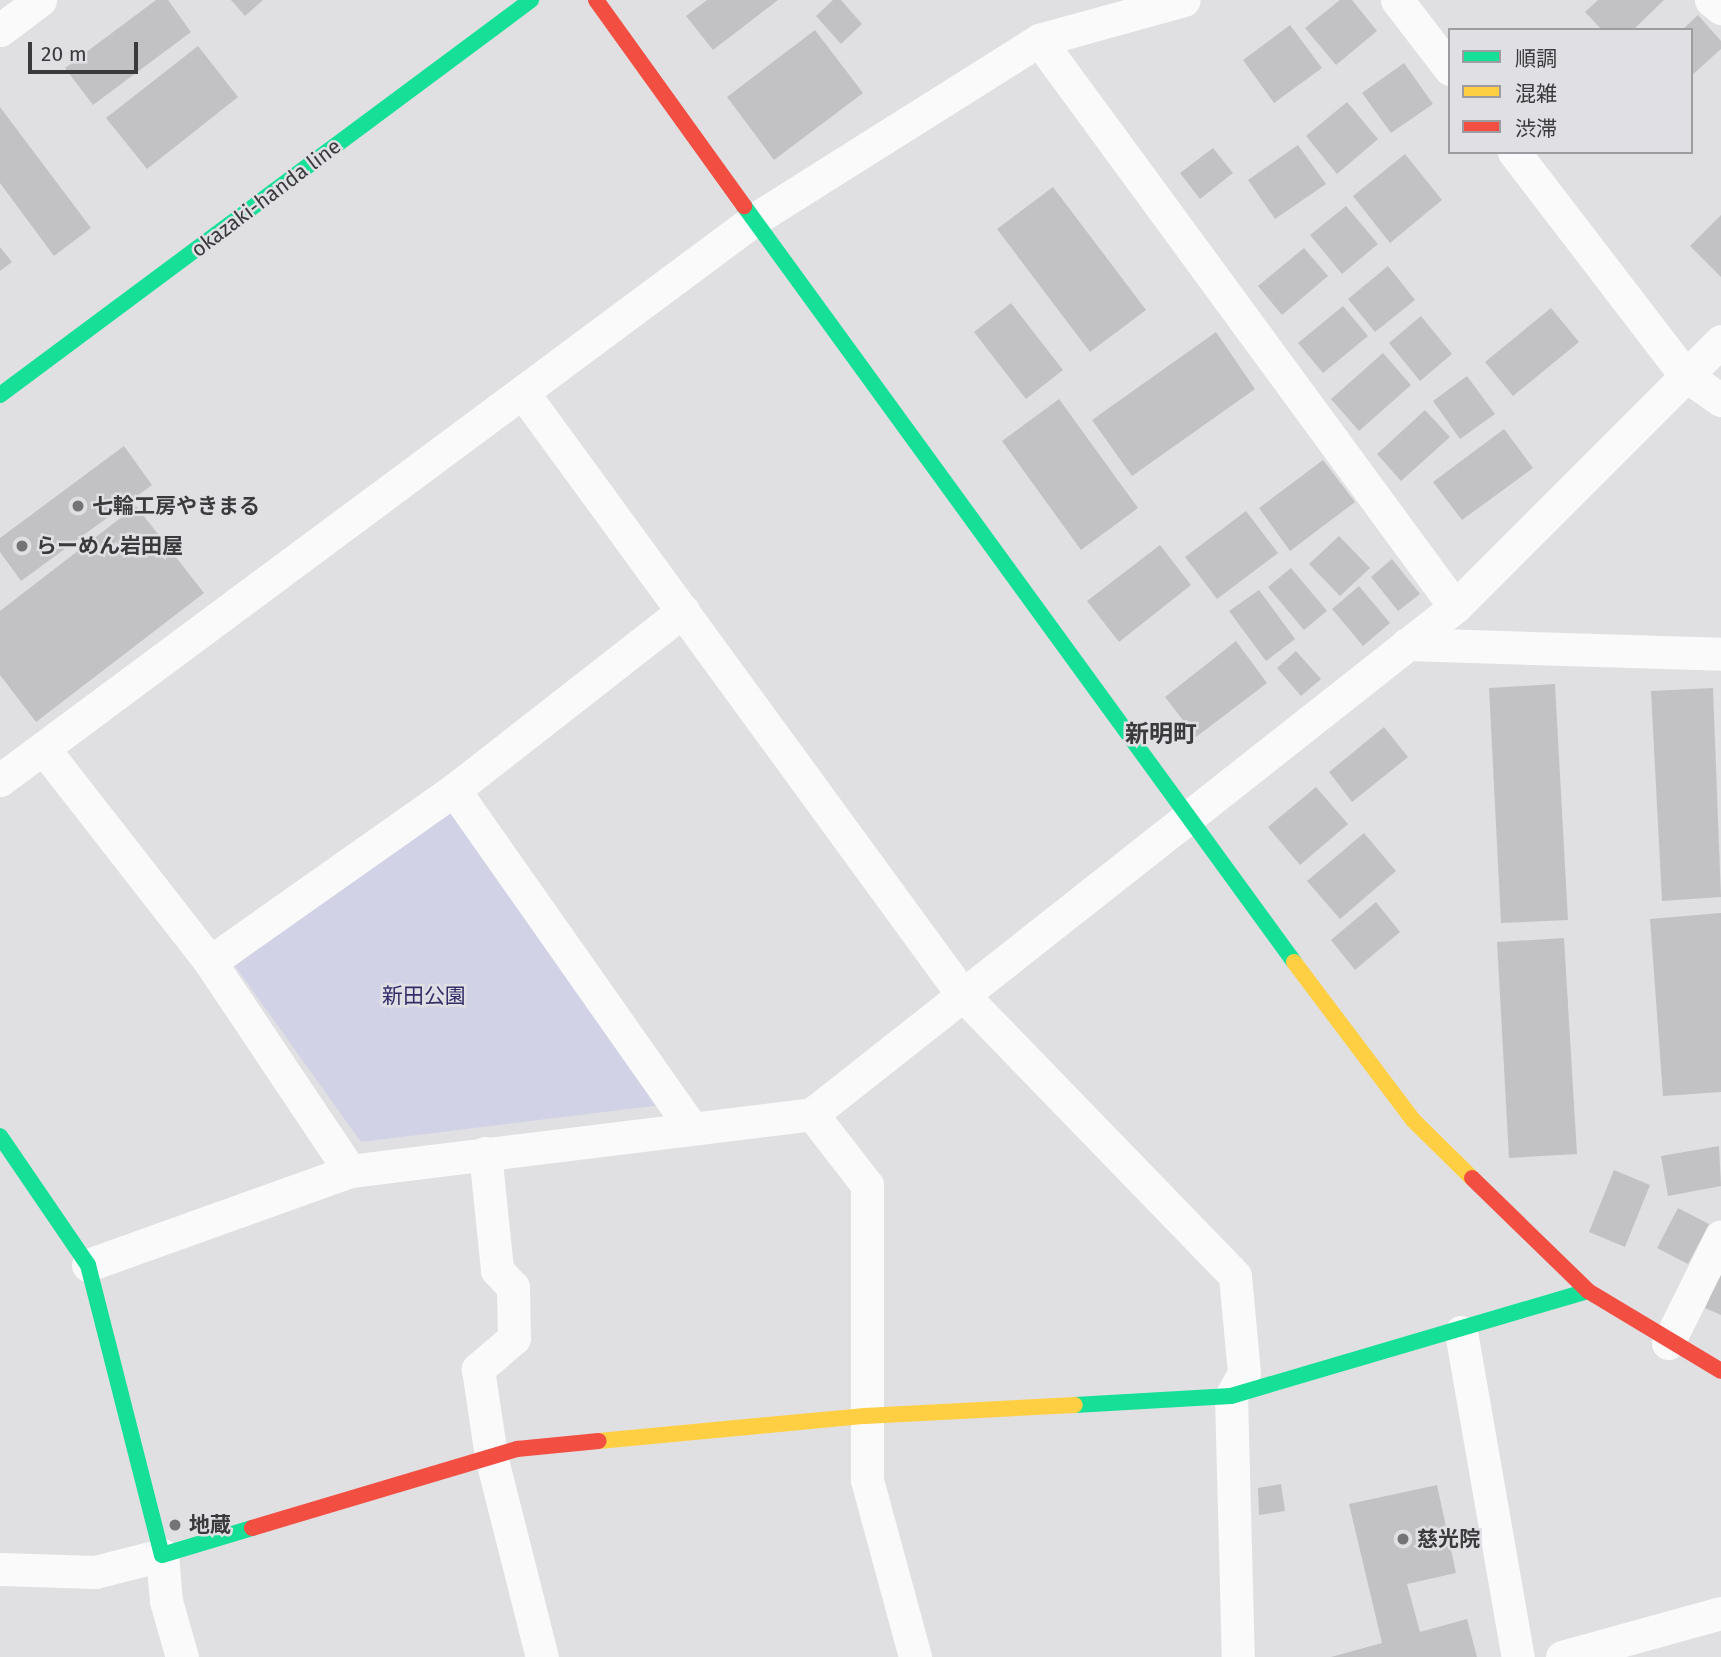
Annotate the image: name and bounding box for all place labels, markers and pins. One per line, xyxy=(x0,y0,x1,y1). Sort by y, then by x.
place label: 七輪工房やきまる xyxy=(92,493,260,519)
marker: 七輪工房やきまる xyxy=(70,498,86,514)
place label: らーめん岩田屋 xyxy=(36,533,183,559)
marker: らーめん岩田屋 xyxy=(14,538,30,554)
place label: 地蔵 xyxy=(189,1512,231,1538)
marker: 地蔵 xyxy=(167,1517,183,1533)
place label: 慈光院 xyxy=(1417,1526,1480,1552)
marker: 慈光院 xyxy=(1395,1531,1411,1547)

